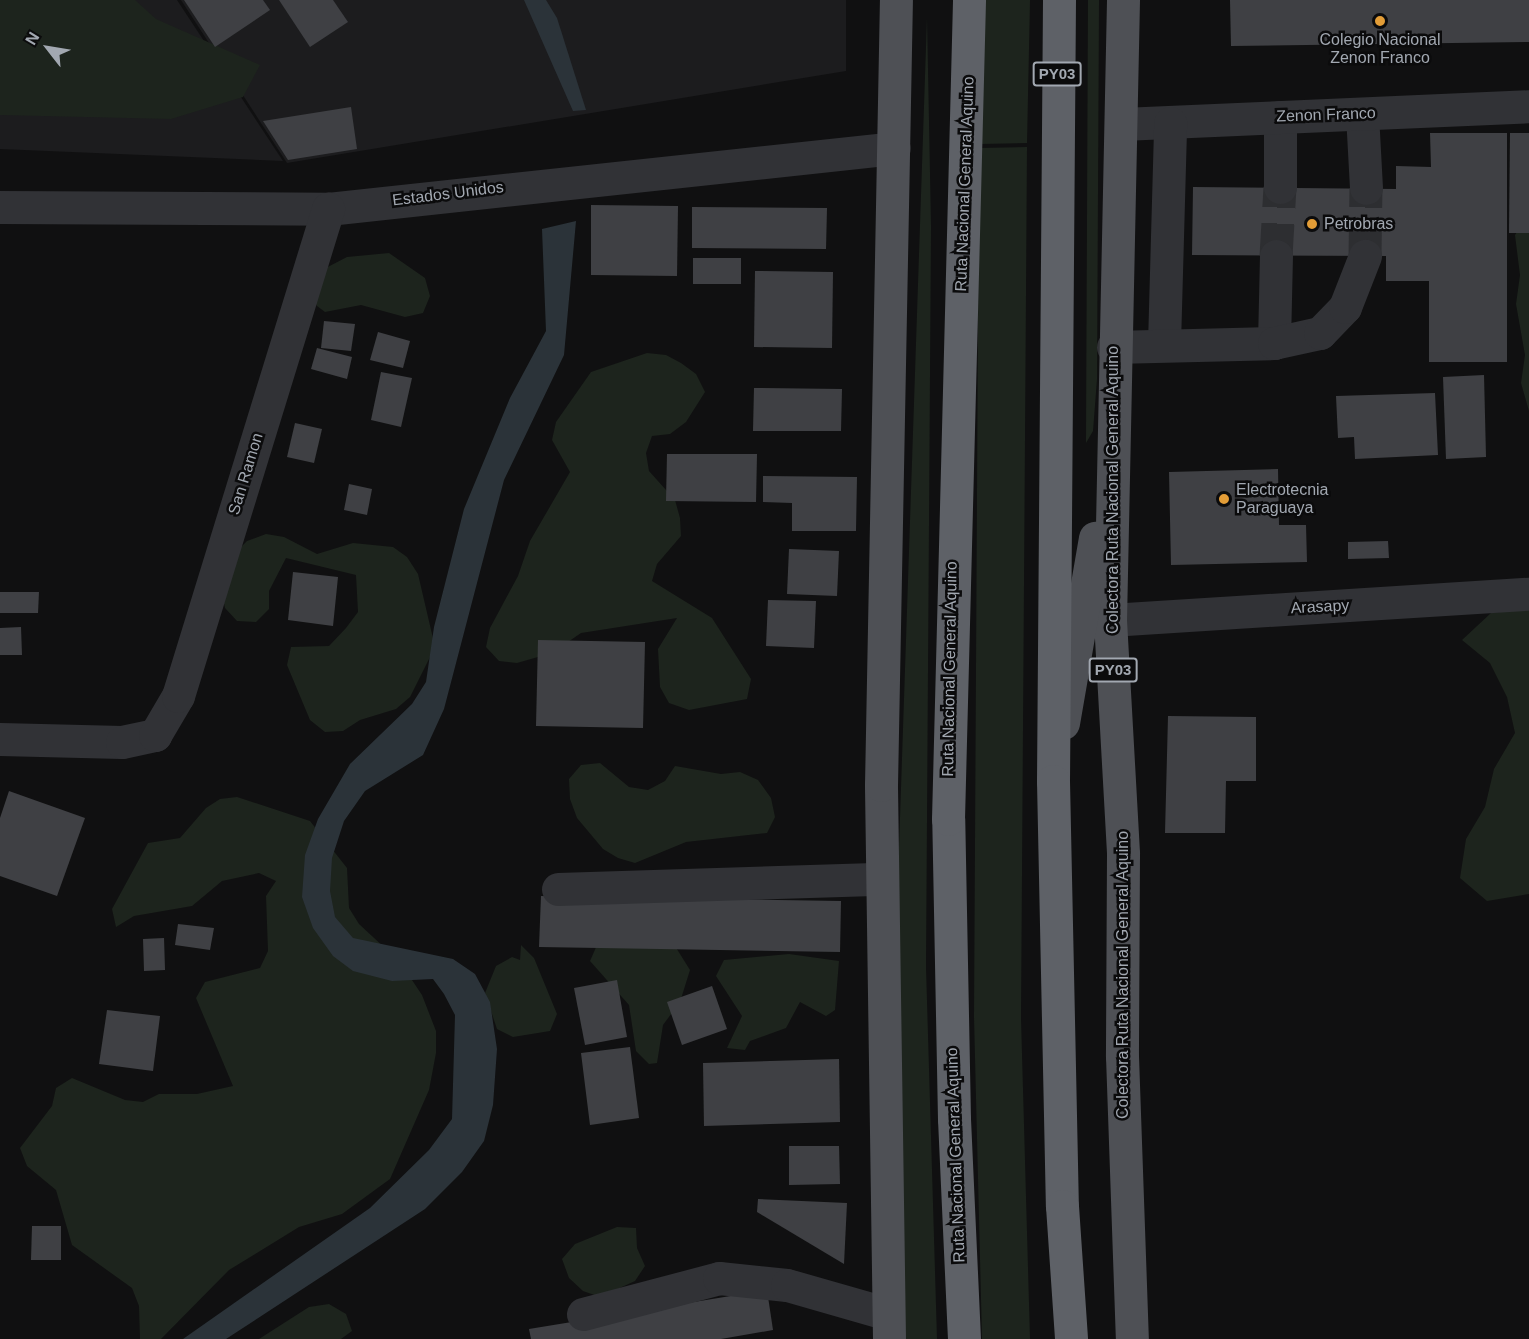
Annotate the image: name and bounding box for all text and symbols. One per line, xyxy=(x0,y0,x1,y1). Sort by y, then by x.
marker: Colegio Nacional Zenon Franco xyxy=(1373,14,1387,28)
north arrow xyxy=(18,18,78,78)
text: N xyxy=(22,29,42,48)
place label: Colegio Nacional Zenon Franco xyxy=(1320,30,1440,68)
road number: PY03 xyxy=(1032,62,1082,86)
street label: Ruta Nacional General Aquino xyxy=(952,76,978,292)
street label: Zenon Franco xyxy=(1276,104,1376,126)
street label: Estados Unidos xyxy=(391,178,505,210)
place label: Petrobras xyxy=(1324,214,1393,234)
marker: Petrobras xyxy=(1305,217,1319,231)
street label: Colectora Ruta Nacional General Aquino xyxy=(1103,345,1123,635)
street label: San Ramon xyxy=(224,431,268,517)
place label: Electrotecnia Paraguaya xyxy=(1236,480,1328,518)
marker: Electrotecnia Paraguaya xyxy=(1217,492,1231,506)
street label: Ruta Nacional General Aquino xyxy=(939,561,961,777)
street label: Arasapy xyxy=(1290,596,1350,618)
road number: PY03 xyxy=(1088,658,1138,682)
street label: Colectora Ruta Nacional General Aquino xyxy=(1113,830,1133,1120)
street label: Ruta Nacional General Aquino xyxy=(943,1047,969,1263)

